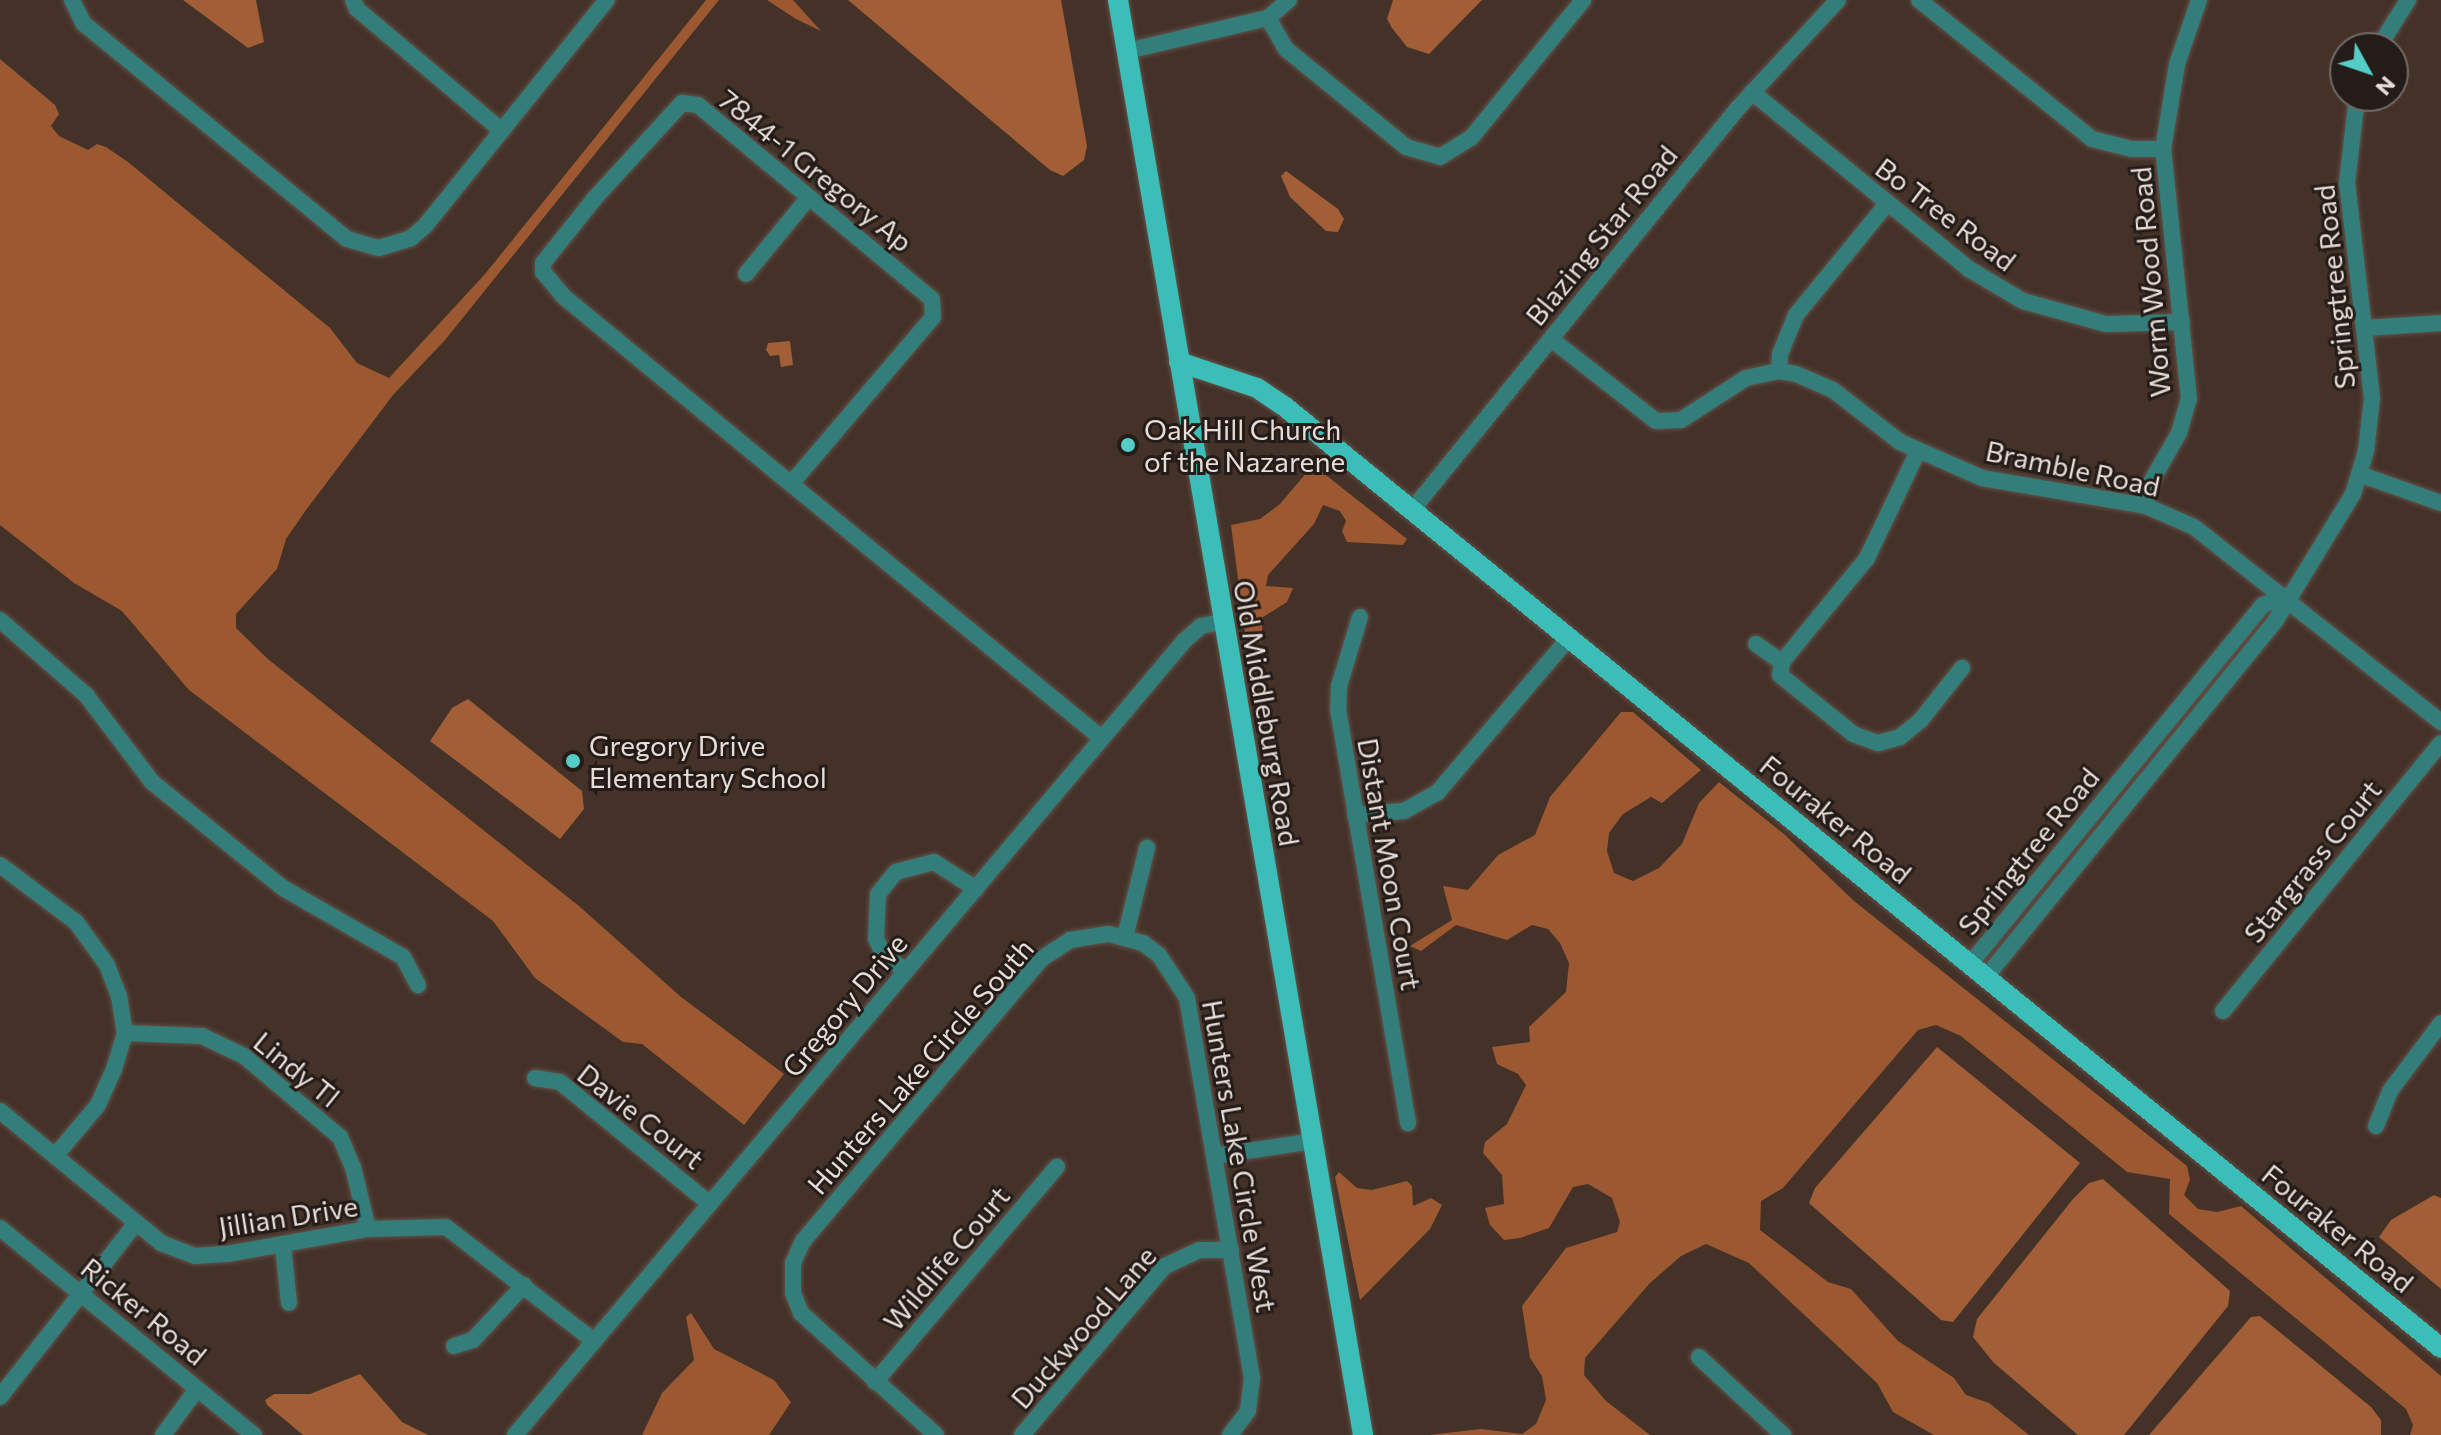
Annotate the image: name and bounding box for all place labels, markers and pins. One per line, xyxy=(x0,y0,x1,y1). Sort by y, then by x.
place label: Oak Hill Church of the Nazarene xyxy=(1144,412,1345,478)
marker: Oak Hill Church of the Nazarene xyxy=(1119,436,1137,454)
place label: Gregory Drive Elementary School xyxy=(589,728,827,794)
marker: Gregory Drive Elementary School xyxy=(564,752,582,770)

